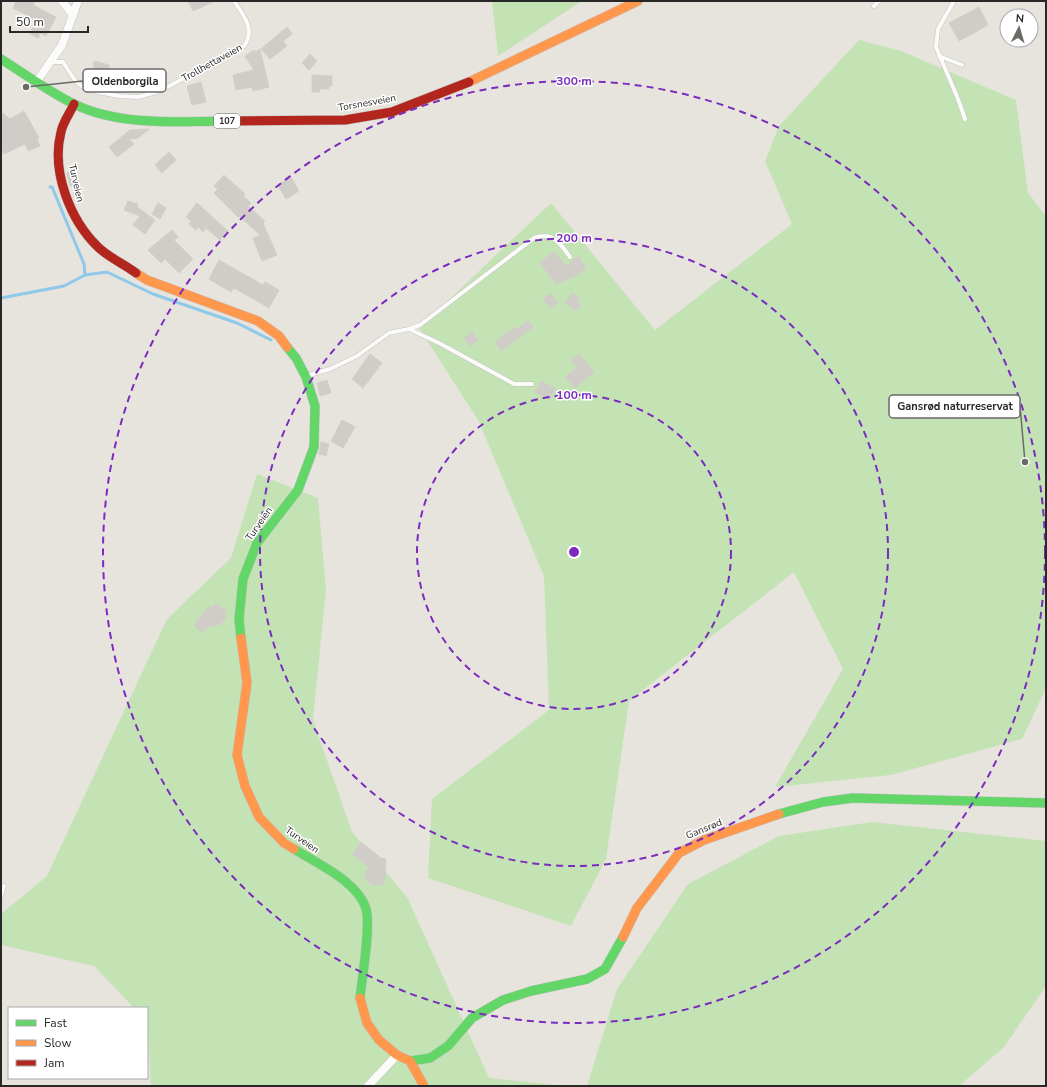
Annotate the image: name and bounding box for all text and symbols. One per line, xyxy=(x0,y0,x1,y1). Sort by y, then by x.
scale bar xyxy=(10,8,88,34)
north arrow xyxy=(999,8,1039,48)
text: N xyxy=(1015,11,1025,26)
text: 50 m xyxy=(16,14,44,30)
street label: Trollhettaveien xyxy=(179,41,245,85)
callout: Oldenborgila xyxy=(83,69,166,92)
text: 300 m xyxy=(556,73,592,89)
text: Oldenborgila xyxy=(91,74,159,89)
street label: Torsnesveien xyxy=(337,91,397,115)
road number: 107 xyxy=(214,114,240,128)
street label: Turveien xyxy=(65,163,87,203)
text: 200 m xyxy=(556,230,592,246)
text: 100 m xyxy=(556,387,592,403)
callout: Gansrød naturreservat xyxy=(889,395,1020,418)
text: Gansrød naturreservat xyxy=(897,399,1014,414)
street label: Turveien xyxy=(242,504,276,544)
centre of rings xyxy=(567,545,581,559)
street label: Gansrød xyxy=(684,815,724,843)
street label: Turveien xyxy=(282,823,322,857)
legend xyxy=(8,1007,148,1079)
text: Fast xyxy=(44,1015,67,1031)
text: Slow xyxy=(44,1035,72,1051)
text: Jam xyxy=(43,1055,65,1071)

